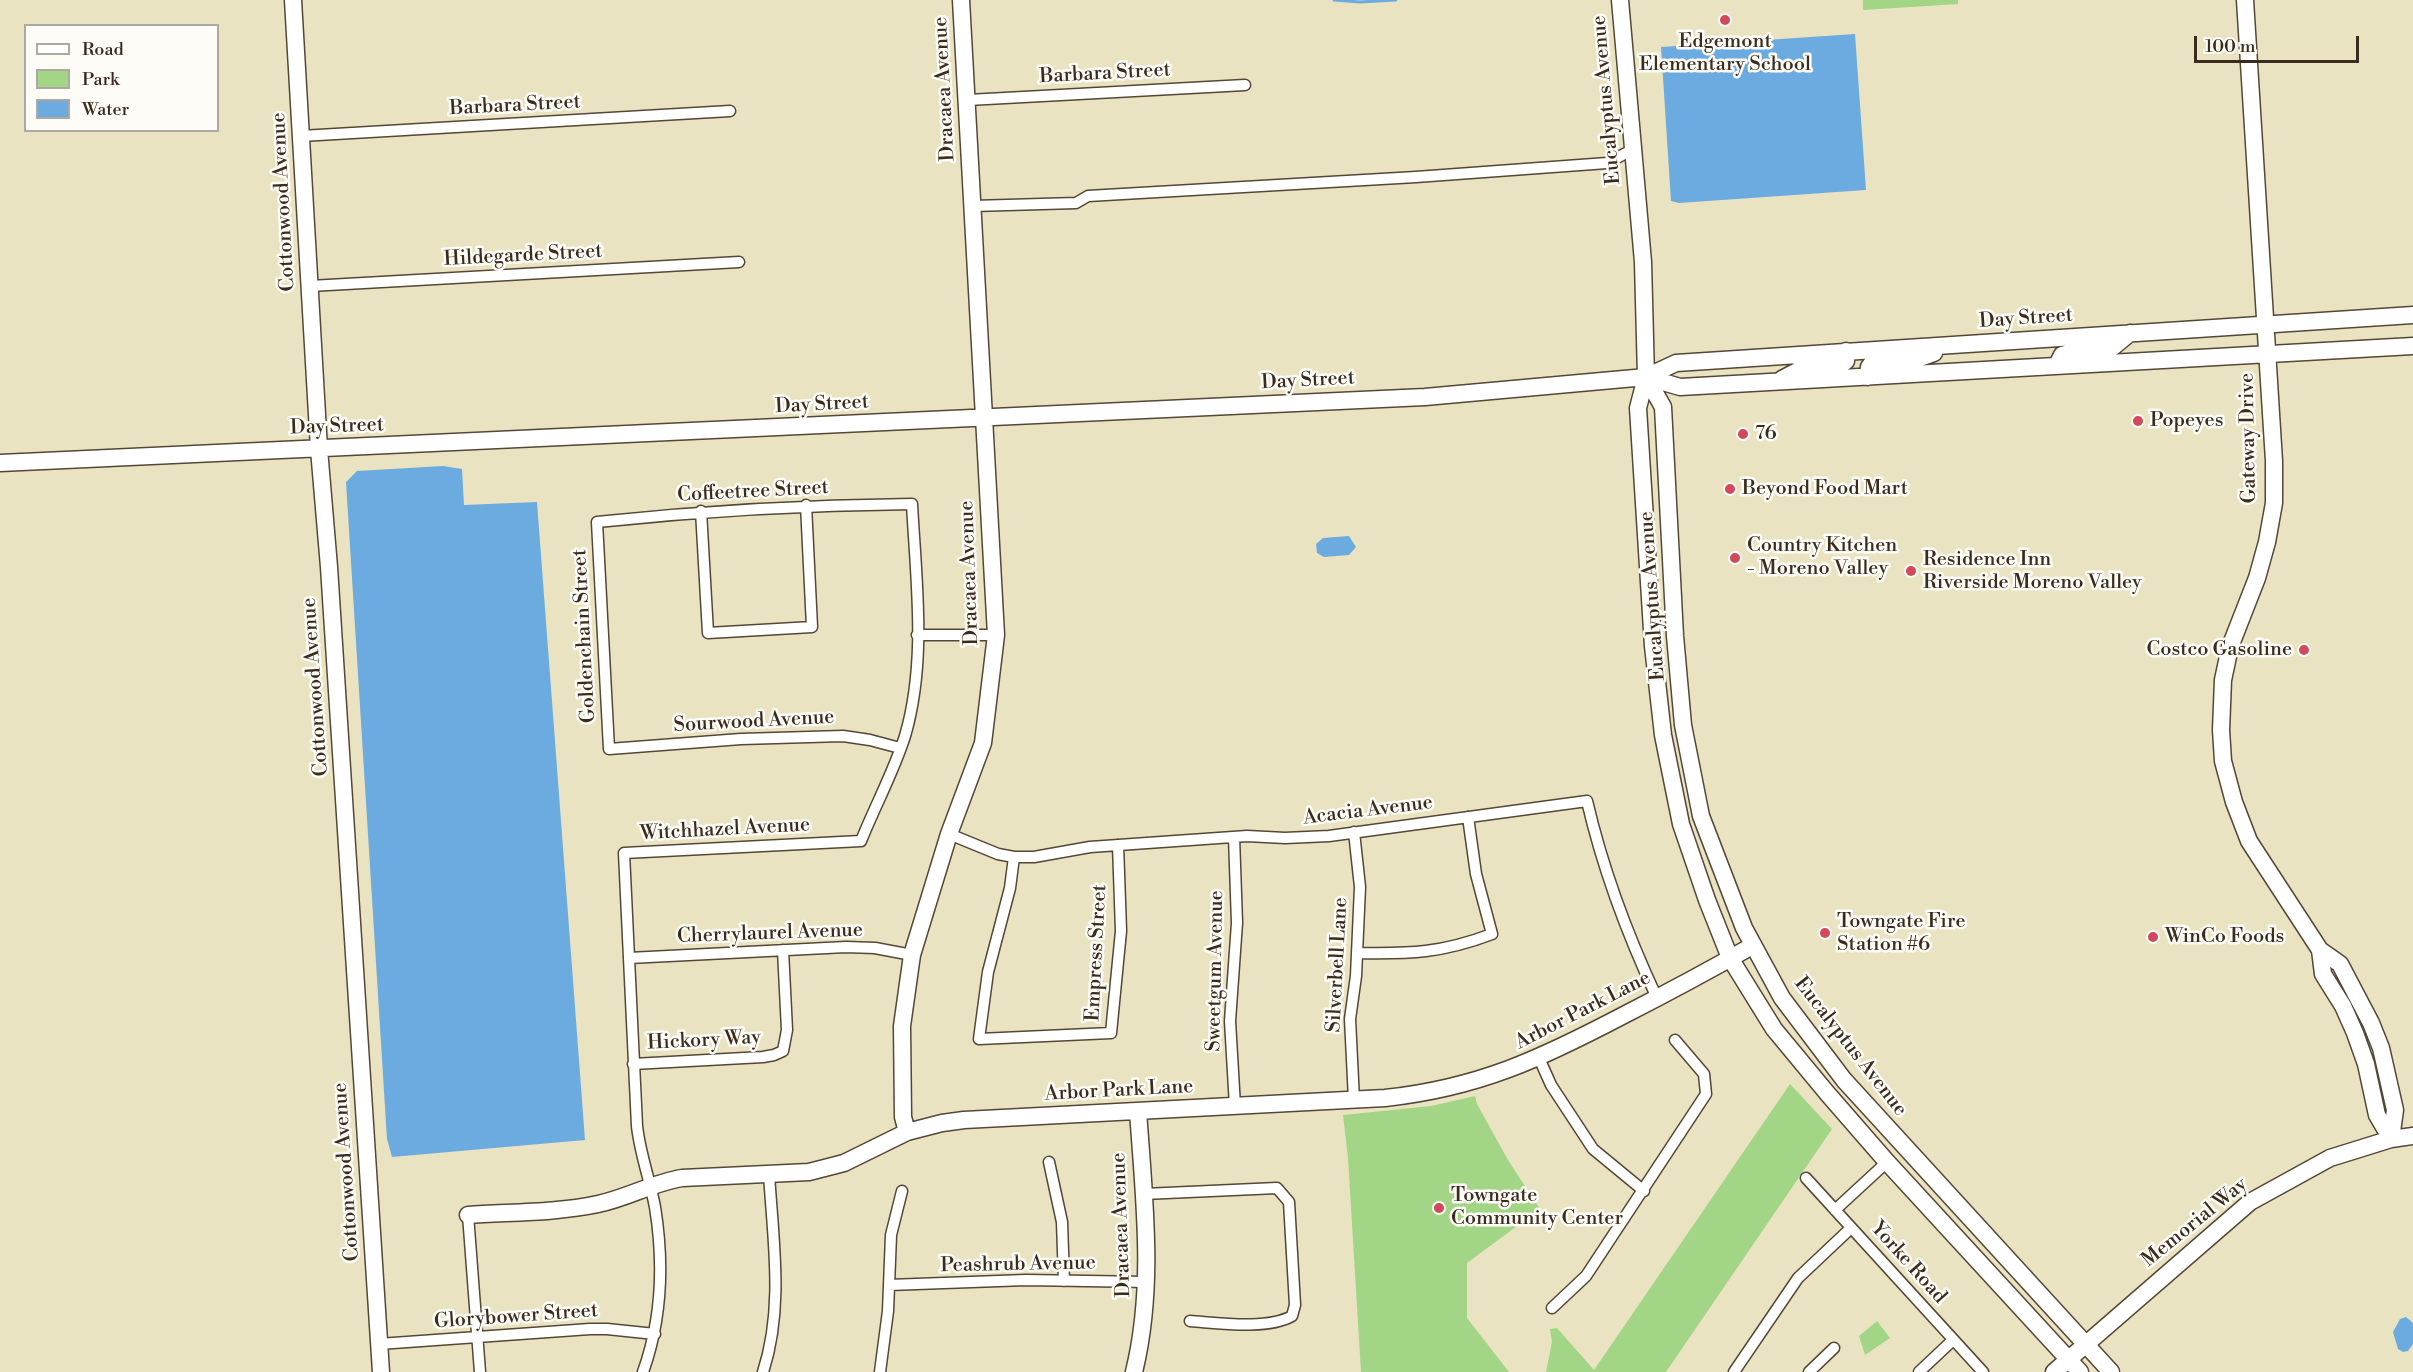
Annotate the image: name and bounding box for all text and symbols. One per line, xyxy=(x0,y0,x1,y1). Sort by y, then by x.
marker: Edgemont Elementary School xyxy=(1718,13,1732,27)
street label: Eucalyptus Avenue xyxy=(1588,14,1626,186)
street label: Dracaea Avenue xyxy=(929,16,961,162)
legend xyxy=(24,24,219,132)
scale bar xyxy=(2197,24,2362,62)
place label: Edgemont Elementary School xyxy=(1639,30,1811,77)
text: 100 m xyxy=(2205,35,2256,58)
text: Road xyxy=(82,38,124,61)
street label: Barbara Street xyxy=(1039,59,1171,89)
text: Park xyxy=(82,68,119,91)
street label: Barbara Street xyxy=(449,91,581,121)
text: Water xyxy=(82,98,129,121)
street label: Cottonwood Avenue xyxy=(267,112,301,292)
street label: Hildegarde Street xyxy=(443,240,603,272)
street label: Day Street xyxy=(1978,304,2074,334)
street label: Day Street xyxy=(1261,367,1355,395)
street label: Gateway Drive xyxy=(2236,373,2262,503)
street label: Day Street xyxy=(775,391,869,419)
place label: Popeyes xyxy=(2150,409,2223,433)
street label: Day Street xyxy=(290,413,384,441)
marker: Popeyes xyxy=(2131,414,2145,428)
place label: 76 xyxy=(1755,422,1777,446)
marker: 76 xyxy=(1736,427,1750,441)
street label: Coffeetree Street xyxy=(677,476,829,508)
place label: Beyond Food Mart xyxy=(1742,477,1908,501)
marker: Beyond Food Mart xyxy=(1723,482,1737,496)
street label: Dracaea Avenue xyxy=(955,500,985,646)
street label: Eucalyptus Avenue xyxy=(1635,510,1671,682)
place label: Country Kitchen - Moreno Valley xyxy=(1747,534,1897,581)
street label: Goldenchain Street xyxy=(568,548,602,724)
place label: Residence Inn Riverside Moreno Valley xyxy=(1923,548,2142,595)
marker: Country Kitchen - Moreno Valley xyxy=(1728,551,1742,565)
marker: Residence Inn Riverside Moreno Valley xyxy=(1904,564,1918,578)
street label: Cottonwood Avenue xyxy=(298,597,334,777)
place label: Costco Gasoline xyxy=(2146,638,2292,662)
marker: Costco Gasoline xyxy=(2297,643,2311,657)
street label: Sourwood Avenue xyxy=(673,706,835,738)
street label: Acacia Avenue xyxy=(1302,791,1434,831)
street label: Witchhazel Avenue xyxy=(639,814,811,846)
street label: Empress Street xyxy=(1081,884,1113,1022)
street label: Sweetgum Avenue xyxy=(1203,890,1229,1052)
street label: Silverbell Lane xyxy=(1322,897,1354,1033)
place label: Towngate Fire Station #6 xyxy=(1837,910,1966,957)
street label: Cherrylaurel Avenue xyxy=(677,919,863,949)
place label: WinCo Foods xyxy=(2165,925,2284,949)
marker: Towngate Fire Station #6 xyxy=(1818,926,1832,940)
marker: WinCo Foods xyxy=(2146,930,2160,944)
street label: Arbor Park Lane xyxy=(1511,967,1655,1055)
street label: Eucalyptus Avenue xyxy=(1788,973,1912,1121)
street label: Hickory Way xyxy=(647,1026,761,1056)
street label: Arbor Park Lane xyxy=(1044,1075,1194,1107)
street label: Cottonwood Avenue xyxy=(329,1082,365,1262)
street label: Dracaea Avenue xyxy=(1107,1152,1137,1298)
street label: Memorial Way xyxy=(2137,1173,2253,1273)
place label: Towngate Community Center xyxy=(1451,1184,1623,1231)
marker: Towngate Community Center xyxy=(1432,1201,1446,1215)
street label: Yorke Road xyxy=(1865,1217,1951,1309)
street label: Peashrub Avenue xyxy=(940,1252,1096,1278)
street label: Glorybower Street xyxy=(433,1299,599,1335)

